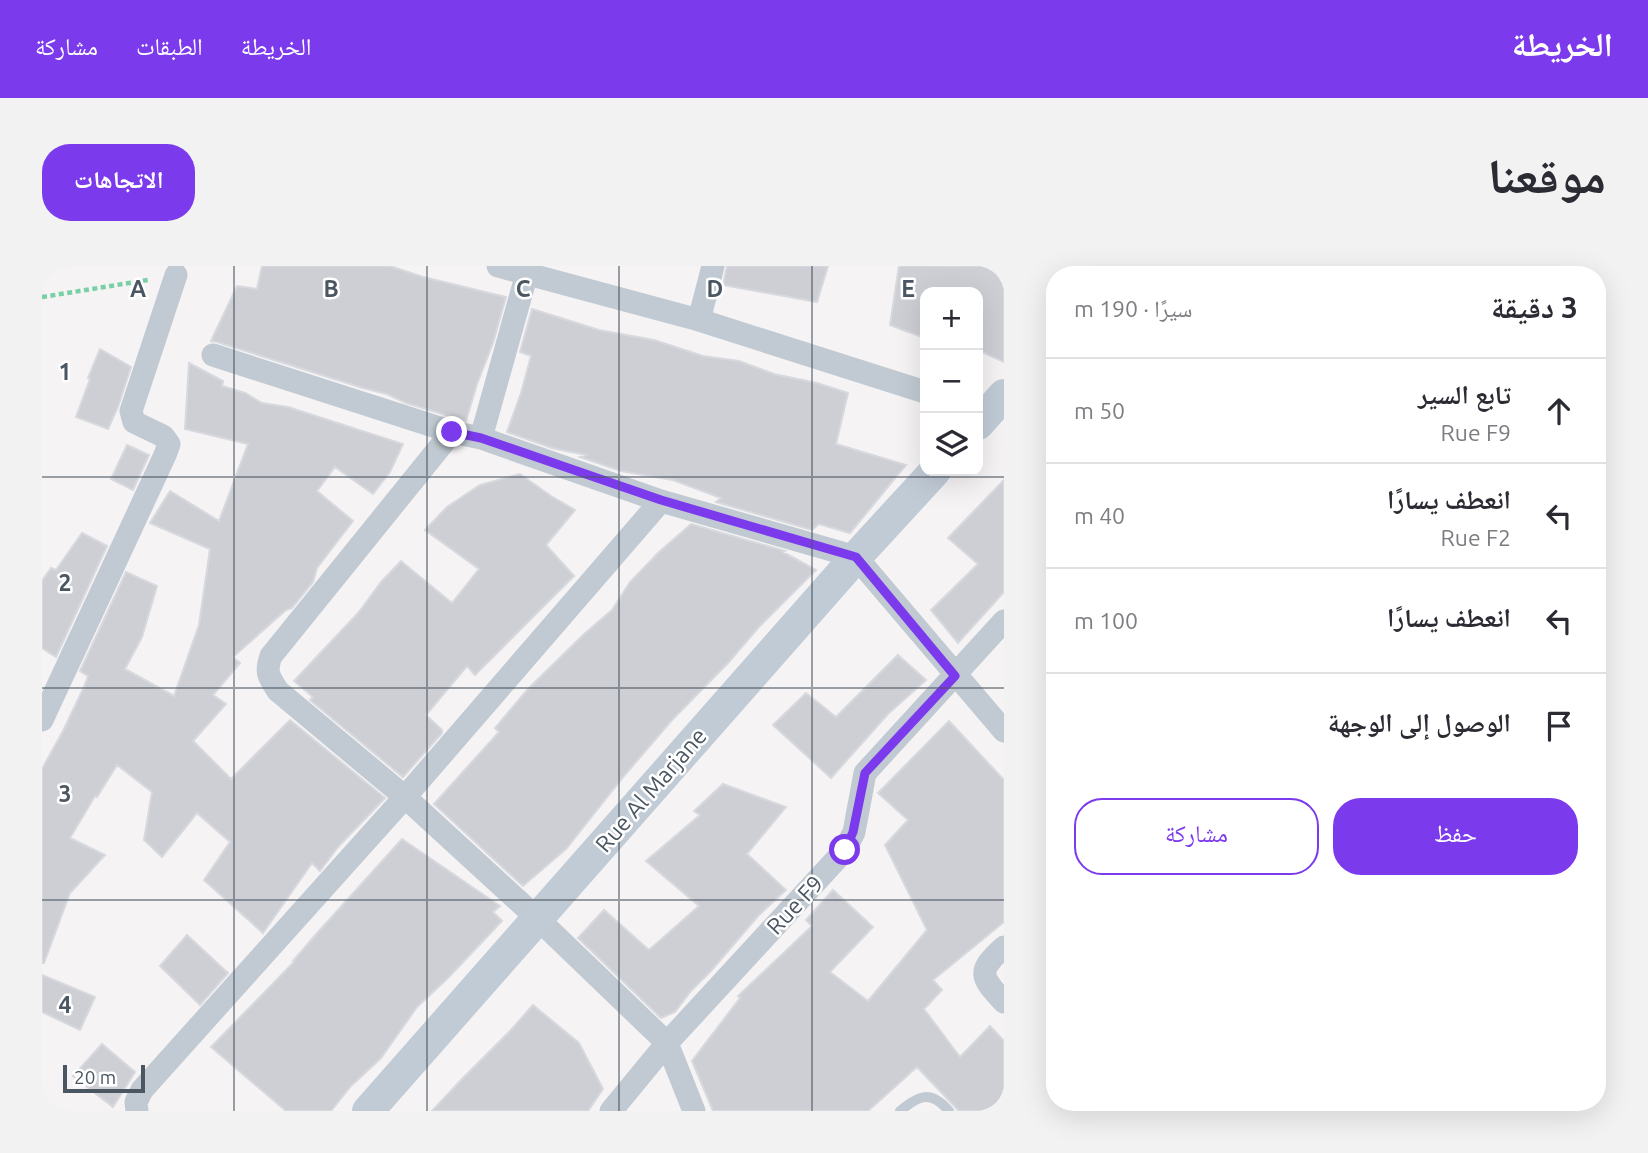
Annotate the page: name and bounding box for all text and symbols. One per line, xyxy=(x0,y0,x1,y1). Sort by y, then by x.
text: الخريطة xyxy=(1512,25,1613,62)
text: مشاركة xyxy=(35,33,98,60)
text: الطبقات xyxy=(136,33,203,60)
text: الخريطة xyxy=(241,33,311,60)
button: الاتجاهات xyxy=(42,144,195,221)
text: موقعنا xyxy=(1488,147,1606,202)
text: A xyxy=(130,276,146,301)
text: B xyxy=(323,276,339,301)
text: C xyxy=(516,276,531,301)
text: D xyxy=(707,276,723,301)
text: E xyxy=(901,276,915,301)
map controls xyxy=(920,287,983,476)
button: + xyxy=(920,287,983,350)
text: 3 دقيقة xyxy=(1491,290,1578,324)
text: سيرًا · 190 m xyxy=(1074,296,1192,321)
button: − xyxy=(920,350,983,413)
text: 1 xyxy=(59,359,71,384)
text: تابع السير xyxy=(1418,380,1511,409)
icon: ahead xyxy=(1540,392,1578,430)
text: 50 m xyxy=(1074,398,1125,423)
button: layers xyxy=(920,413,983,476)
route end xyxy=(436,416,467,447)
text: Rue F9 xyxy=(1441,420,1511,445)
text: انعطف يسارًا xyxy=(1387,485,1511,514)
icon: left xyxy=(1540,497,1578,535)
text: 40 m xyxy=(1074,503,1125,528)
text: Rue F2 xyxy=(1441,525,1511,550)
text: 2 xyxy=(59,570,71,595)
icon: left xyxy=(1540,602,1578,640)
text: انعطف يسارًا xyxy=(1387,603,1511,632)
text: 100 m xyxy=(1074,608,1138,633)
icon: arrive xyxy=(1540,707,1578,745)
text: الوصول إلى الوجهة xyxy=(1328,708,1511,737)
street label: Rue Al Marjane xyxy=(590,723,711,857)
text: 3 xyxy=(59,781,71,806)
button: مشاركة xyxy=(1074,798,1319,875)
button: حفظ xyxy=(1333,798,1578,875)
route start xyxy=(829,834,860,865)
street label: Rue F9 xyxy=(761,870,828,939)
text: 4 xyxy=(59,992,72,1017)
scale bar xyxy=(63,1062,145,1094)
text: 20 m xyxy=(74,1066,116,1088)

